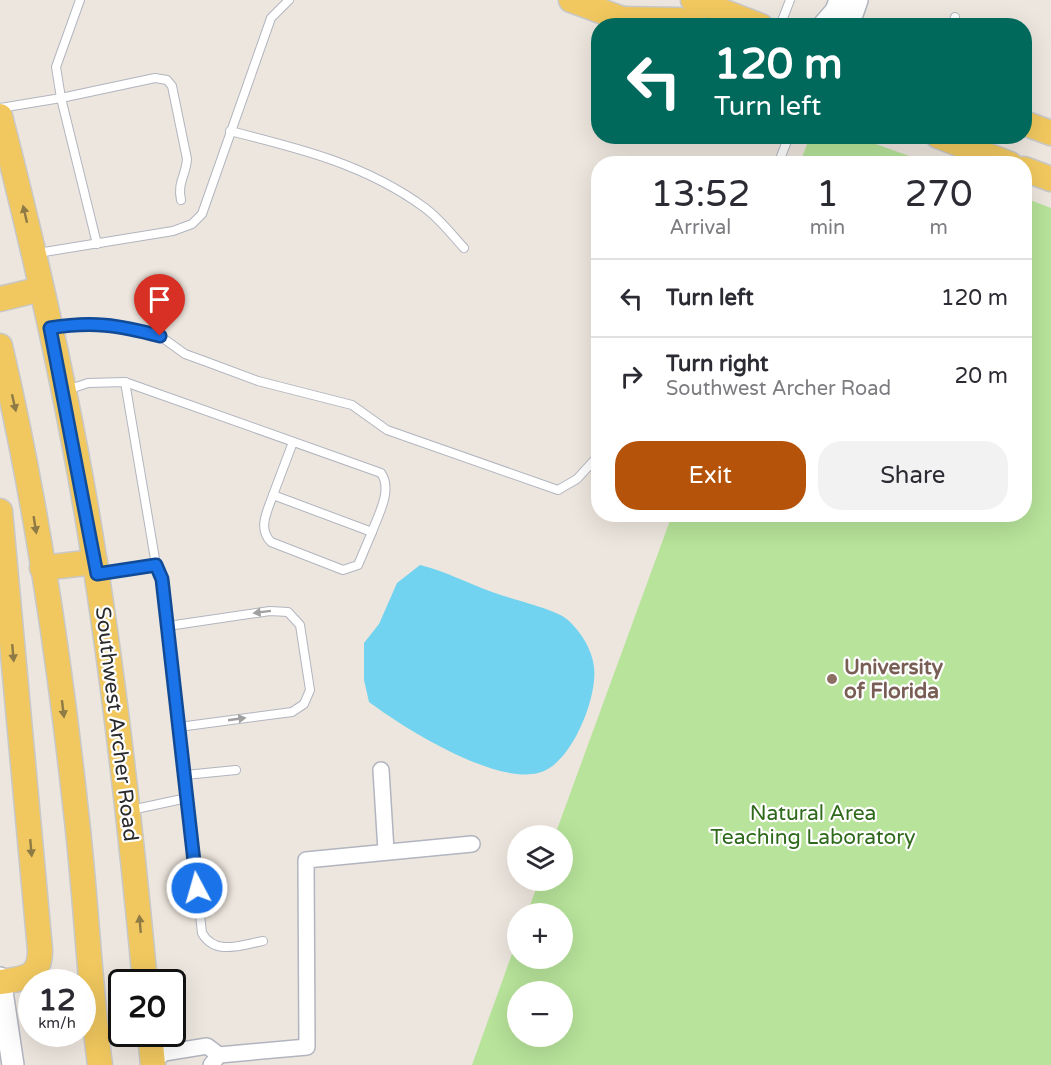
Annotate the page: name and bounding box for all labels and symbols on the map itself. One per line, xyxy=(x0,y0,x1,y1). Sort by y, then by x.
one-way arrow xyxy=(19,205,29,223)
pin xyxy=(134,274,185,336)
one-way arrow xyxy=(9,394,19,412)
one-way arrow xyxy=(31,516,40,535)
street label: Southwest Archer Road xyxy=(90,605,143,843)
one-way arrow xyxy=(252,607,271,617)
one-way arrow xyxy=(8,644,18,663)
place label: University of Florida xyxy=(844,655,944,704)
marker: University of Florida xyxy=(825,672,839,686)
one-way arrow xyxy=(59,700,68,719)
one-way arrow xyxy=(228,715,247,724)
park label: Natural Area Teaching Laboratory xyxy=(710,801,916,850)
one-way arrow xyxy=(26,838,36,857)
position arrow xyxy=(165,856,229,920)
one-way arrow xyxy=(135,915,144,934)
speed limit sign: 20 xyxy=(108,969,186,1047)

